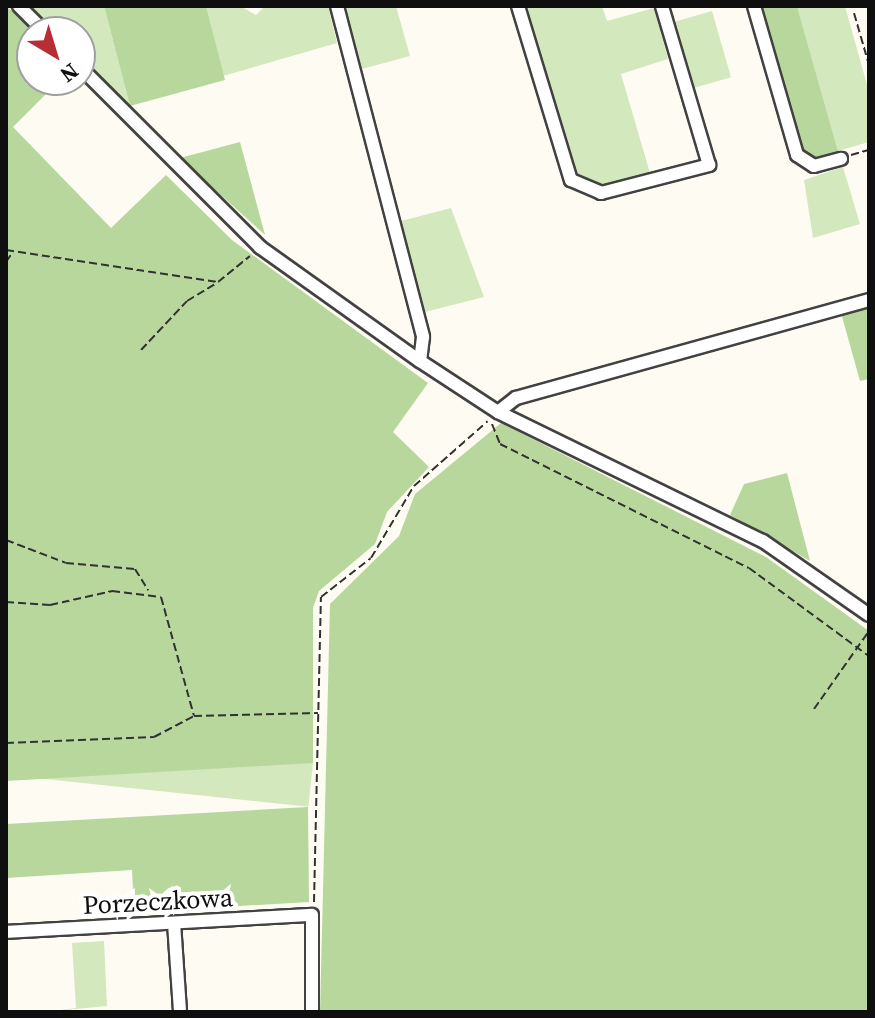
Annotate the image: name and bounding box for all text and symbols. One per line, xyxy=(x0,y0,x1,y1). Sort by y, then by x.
north arrow xyxy=(16,16,96,96)
text: N xyxy=(54,57,85,90)
street label: Porzeczkowa xyxy=(82,882,234,922)

